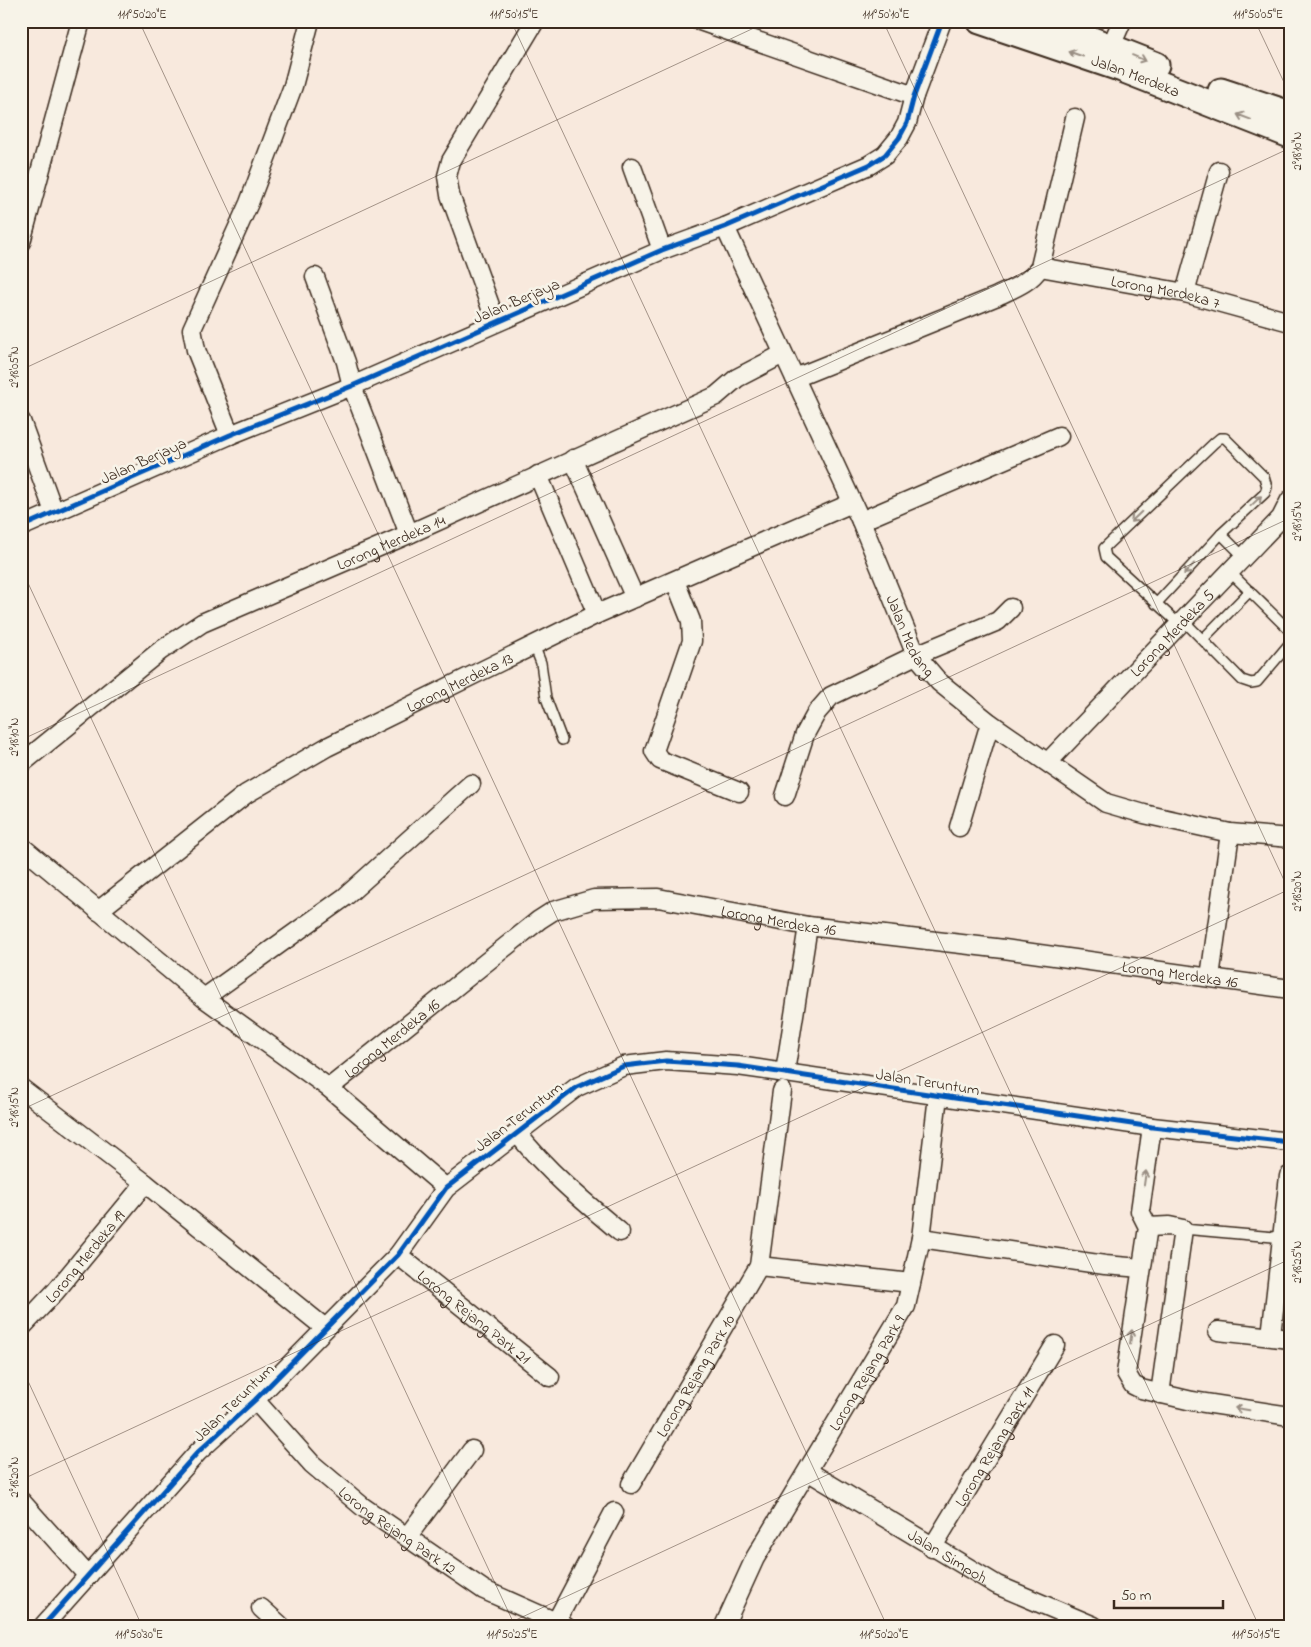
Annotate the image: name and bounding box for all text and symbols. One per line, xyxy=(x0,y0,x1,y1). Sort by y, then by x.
text: 111°50'20"E xyxy=(117,6,167,24)
text: 111°50'15"E xyxy=(490,6,538,24)
text: 111°50'10"E xyxy=(862,6,910,24)
text: 111°50'05"E xyxy=(1233,6,1283,24)
one-way arrow xyxy=(1069,49,1084,58)
street label: Jalan Merdeka xyxy=(1088,49,1183,105)
one-way arrow xyxy=(1131,53,1146,63)
one-way arrow xyxy=(1237,112,1252,121)
text: 2°18'10"N xyxy=(1289,132,1307,170)
street label: Lorong Merdeka 7 xyxy=(1109,270,1223,316)
street label: Jalan Berjaya xyxy=(470,273,564,331)
text: 2°18'05"N xyxy=(6,346,24,388)
street label: Jalan Berjaya xyxy=(97,432,191,491)
one-way arrow xyxy=(1250,495,1263,507)
text: 2°18'15"N xyxy=(1289,501,1307,541)
street label: Lorong Merdeka 14 xyxy=(333,509,450,578)
one-way arrow xyxy=(1129,511,1142,523)
one-way arrow xyxy=(1183,562,1195,575)
street label: Lorong Merdeka 5 xyxy=(1125,585,1221,683)
street label: Jalan Medang xyxy=(879,592,940,683)
street label: Lorong Merdeka 13 xyxy=(403,647,518,720)
text: 2°18'10"N xyxy=(6,718,24,756)
text: 2°18'20"N xyxy=(1289,871,1307,911)
street label: Lorong Merdeka 16 xyxy=(719,900,837,943)
street label: Lorong Merdeka 16 xyxy=(1120,956,1239,996)
street label: Lorong Merdeka 16 xyxy=(340,994,446,1085)
street label: Jalan Teruntum xyxy=(874,1063,981,1103)
street label: Jalan Teruntum xyxy=(470,1076,568,1159)
text: 2°18'15"N xyxy=(6,1087,24,1127)
one-way arrow xyxy=(1140,1170,1150,1186)
street label: Lorong Merdeka 19 xyxy=(40,1206,132,1309)
text: 2°18'25"N xyxy=(1289,1241,1307,1283)
street label: Lorong Rejang Park 21 xyxy=(411,1265,535,1371)
street label: Lorong Rejang Park 10 xyxy=(651,1310,742,1442)
street label: Lorong Rejang Park 9 xyxy=(824,1311,912,1436)
one-way arrow xyxy=(1127,1329,1137,1345)
street label: Jalan Teruntum xyxy=(188,1358,280,1448)
street label: Lorong Rejang Park 11 xyxy=(950,1383,1041,1512)
one-way arrow xyxy=(1234,1403,1250,1413)
text: 2°18'20"N xyxy=(6,1457,24,1497)
street label: Lorong Rejang Park 12 xyxy=(332,1481,461,1582)
street label: Jalan Simpoh xyxy=(902,1524,991,1591)
scale bar xyxy=(1114,1577,1222,1609)
text: 50 m xyxy=(1121,1585,1152,1607)
text: 111°50'30"E xyxy=(115,1626,163,1644)
text: 111°50'25"E xyxy=(487,1626,537,1644)
text: 111°50'20"E xyxy=(859,1626,909,1644)
text: 111°50'15"E xyxy=(1232,1626,1280,1644)

